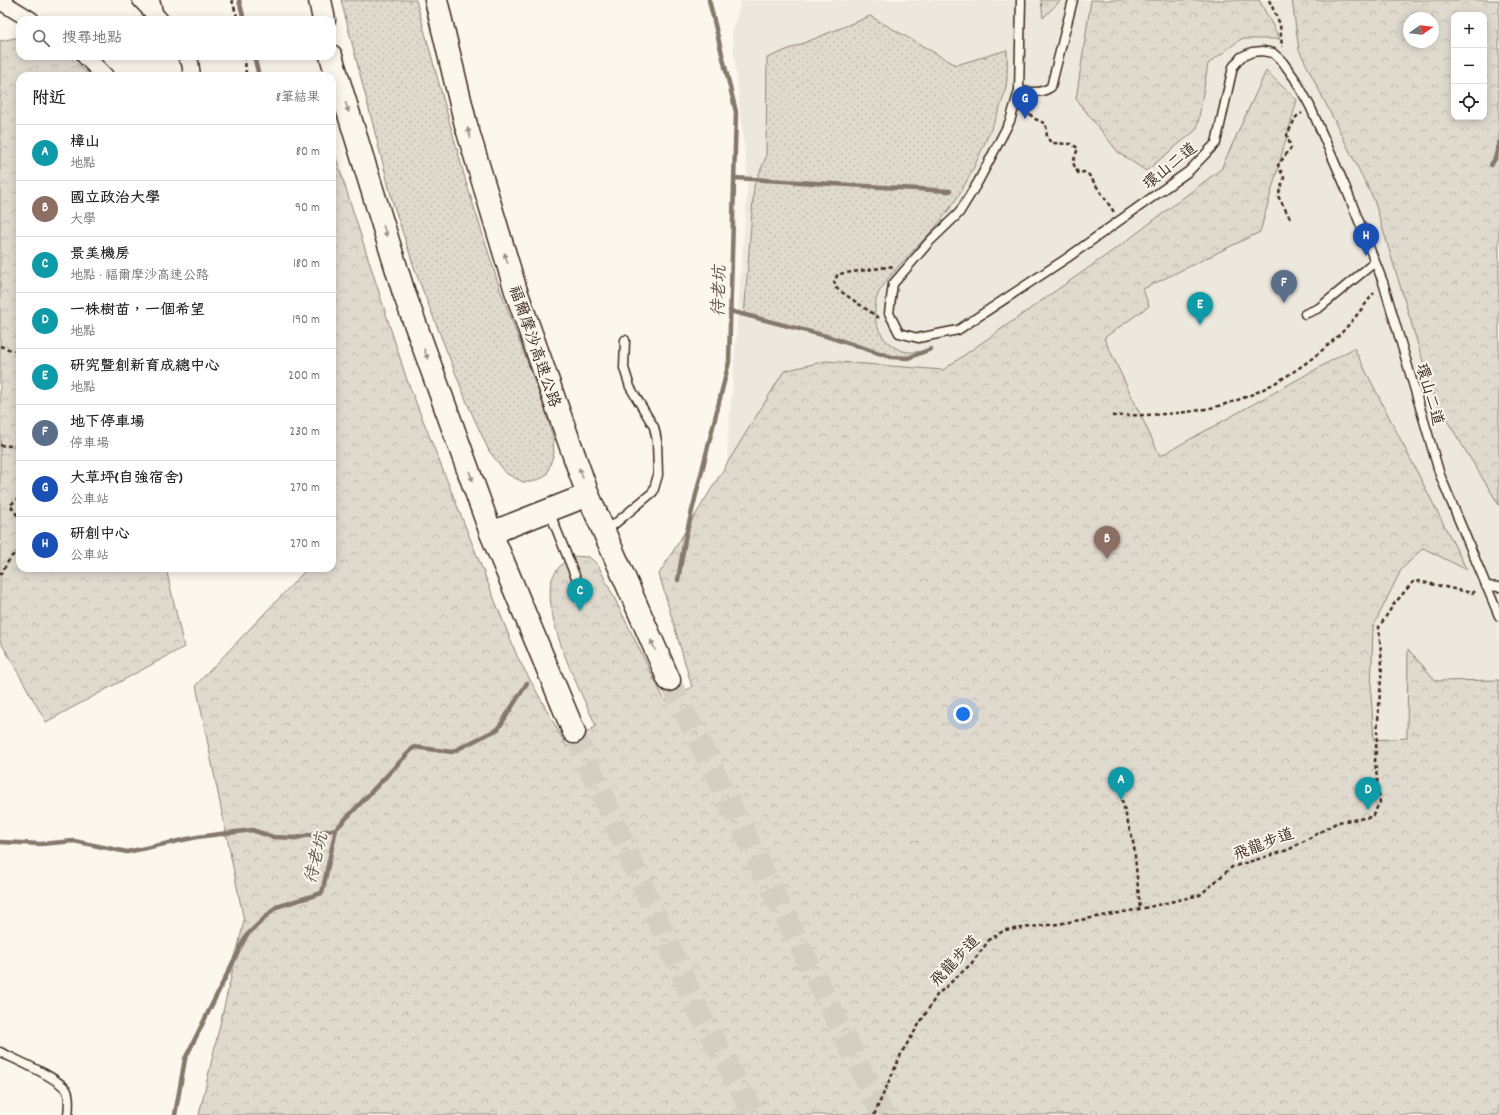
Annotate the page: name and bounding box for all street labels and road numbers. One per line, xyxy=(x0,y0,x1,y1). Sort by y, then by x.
street label: 環山二道 xyxy=(1138,138,1203,196)
street label: 福爾摩沙高速公路 xyxy=(502,283,565,411)
street label: 環山二道 xyxy=(1409,361,1448,429)
street label: 飛龍步道 xyxy=(1230,823,1298,868)
street label: 飛龍步道 xyxy=(926,930,986,993)

